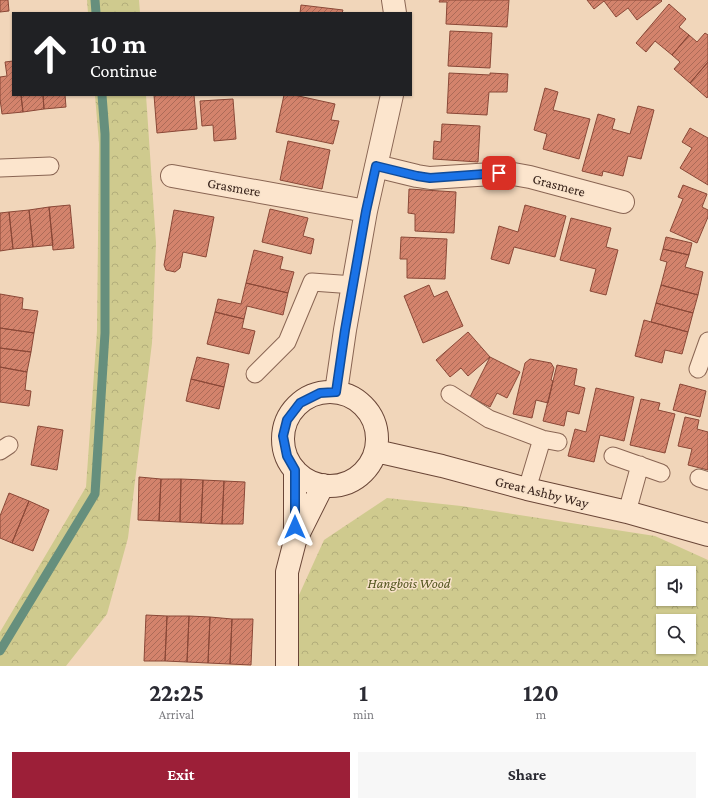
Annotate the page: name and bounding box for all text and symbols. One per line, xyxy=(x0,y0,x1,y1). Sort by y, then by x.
icon: ahead xyxy=(24,28,76,80)
text: 10 m xyxy=(90,28,147,59)
text: Continue xyxy=(90,61,157,81)
pin xyxy=(482,156,516,190)
icon: arrive xyxy=(488,162,510,184)
street label: Grasmere xyxy=(531,170,587,200)
street label: Grasmere xyxy=(206,174,262,200)
street label: Great Ashby Way xyxy=(494,473,591,511)
position arrow xyxy=(274,506,316,548)
map controls xyxy=(656,566,696,654)
button: sound xyxy=(656,566,696,606)
park label: Hangbois Wood xyxy=(368,575,451,591)
button: search xyxy=(656,614,696,654)
text: 22:25 xyxy=(149,679,204,706)
text: 1 xyxy=(359,679,368,706)
text: 120 xyxy=(523,679,559,706)
text: Arrival xyxy=(159,707,194,722)
text: min xyxy=(353,707,374,722)
text: m xyxy=(536,707,546,722)
button: Exit xyxy=(12,752,350,798)
button: Share xyxy=(358,752,696,798)

